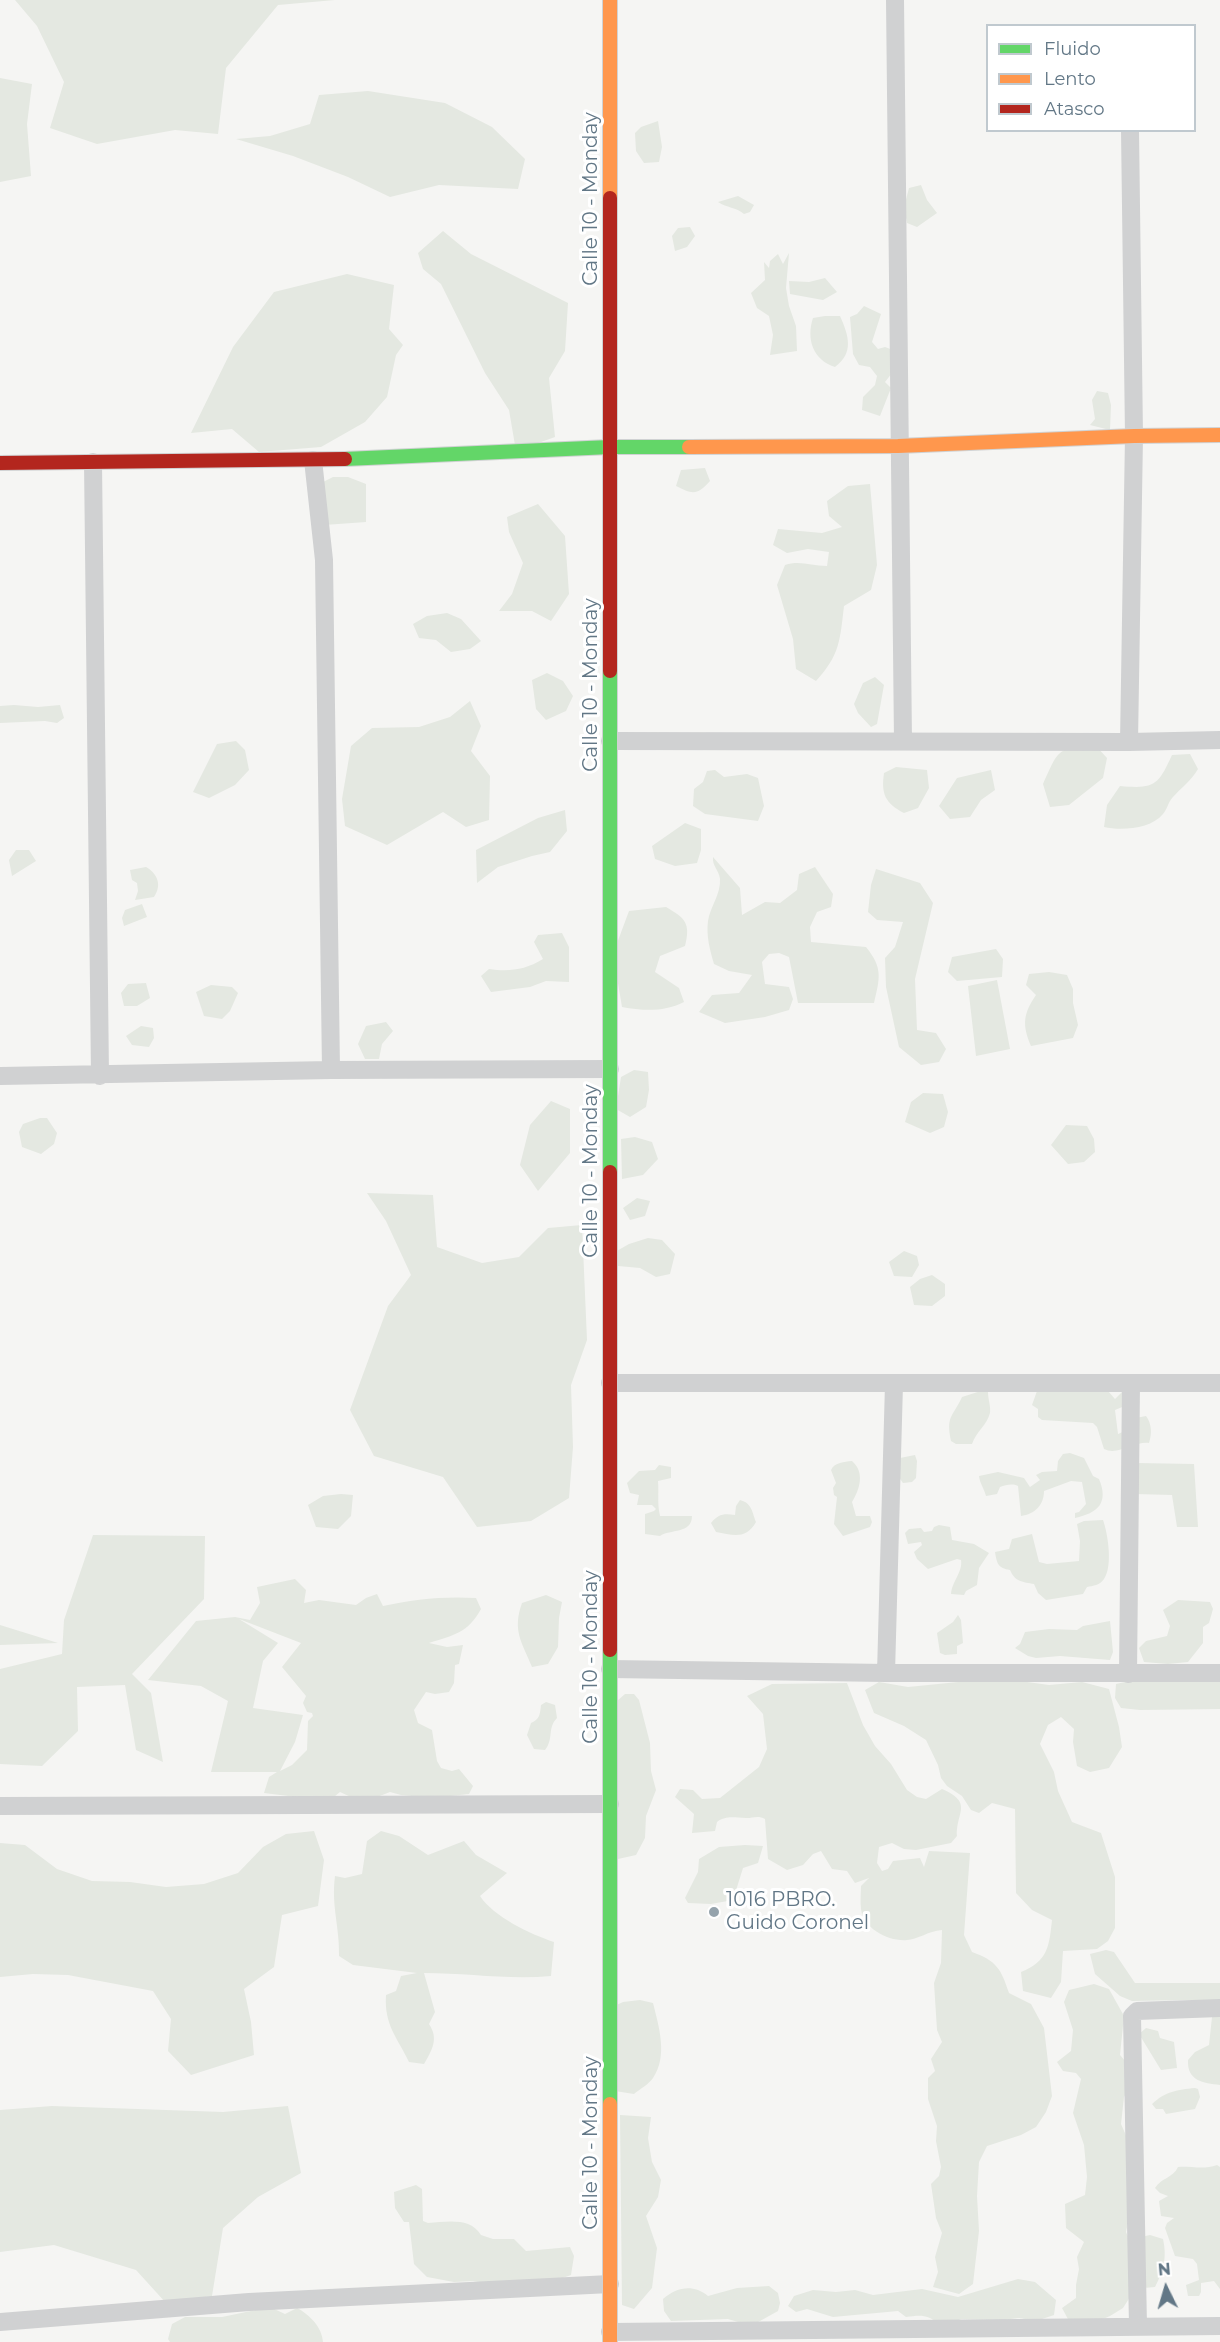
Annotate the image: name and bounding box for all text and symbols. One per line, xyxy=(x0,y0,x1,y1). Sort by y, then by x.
legend xyxy=(986,24,1196,132)
text: Fluido xyxy=(1044,38,1101,60)
text: Lento xyxy=(1044,68,1096,90)
text: Atasco xyxy=(1044,98,1104,120)
street label: Calle 10 - Monday xyxy=(579,112,603,286)
street label: Calle 10 - Monday xyxy=(579,598,603,772)
street label: Calle 10 - Monday xyxy=(579,1084,603,1258)
street label: Calle 10 - Monday xyxy=(579,1570,603,1744)
place label: 1016 PBRO. Guido Coronel xyxy=(726,1888,869,1935)
marker: 1016 PBRO. Guido Coronel xyxy=(707,1905,721,1919)
street label: Calle 10 - Monday xyxy=(579,2056,603,2230)
north arrow xyxy=(1136,2258,1196,2318)
text: N xyxy=(1157,2260,1172,2280)

